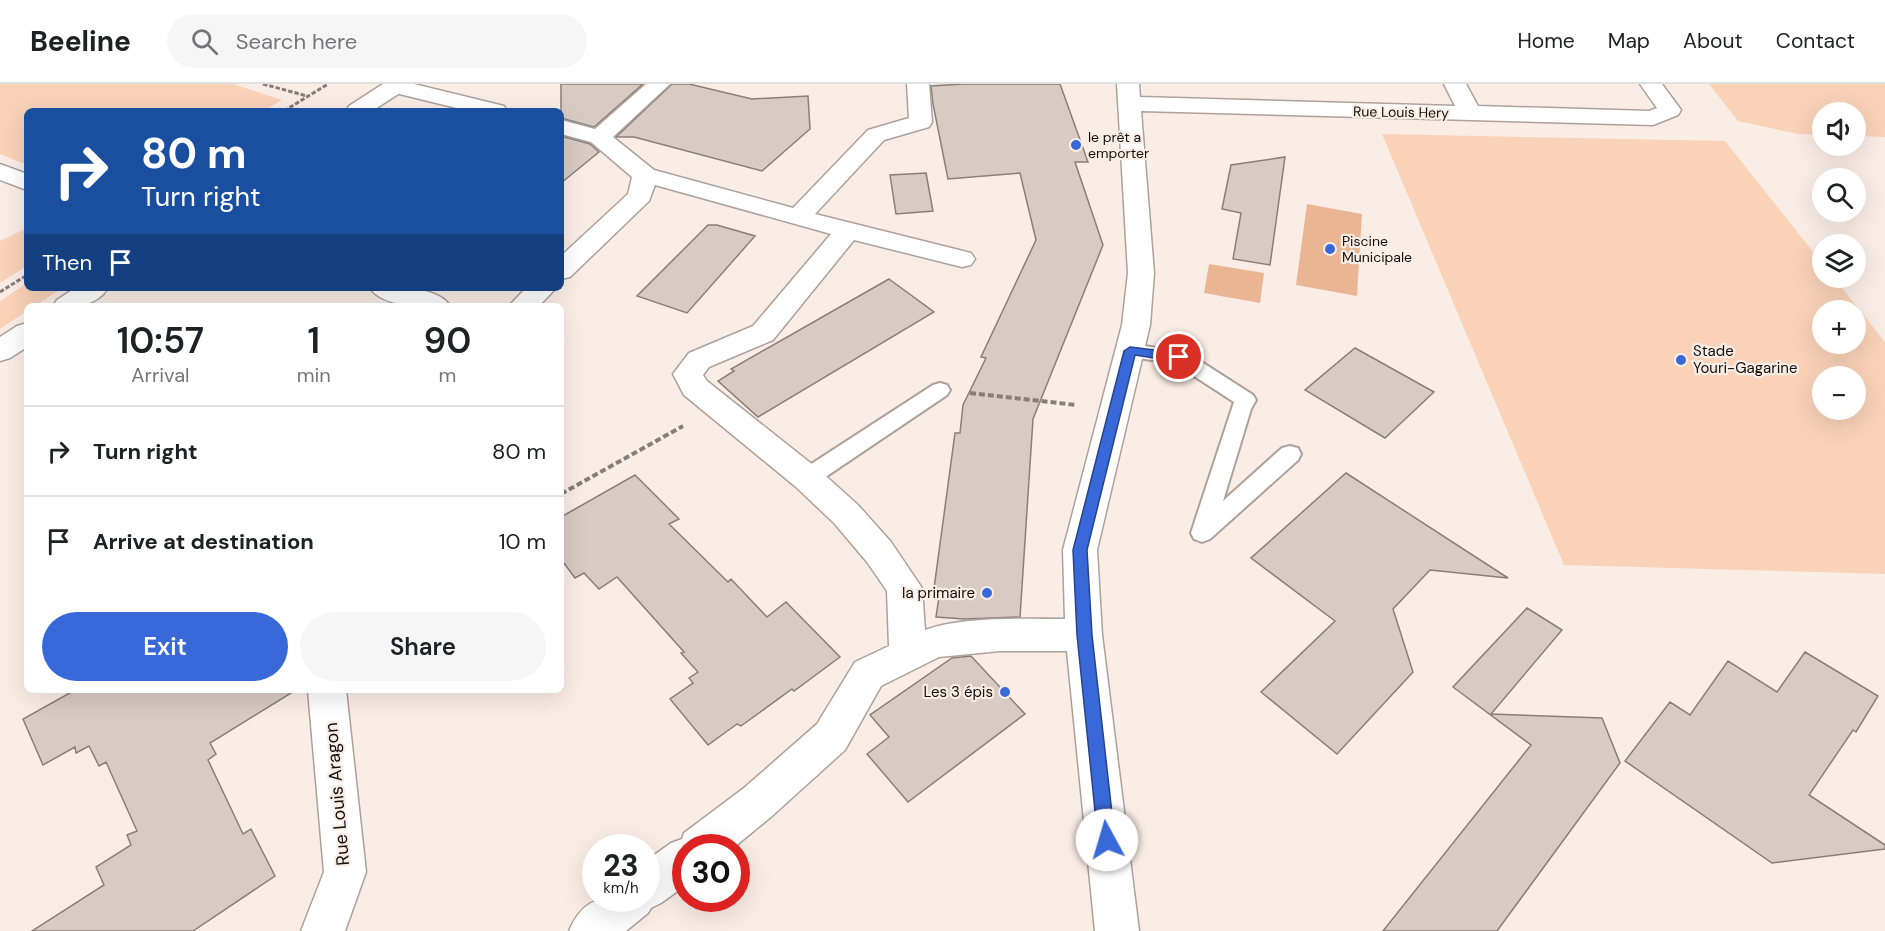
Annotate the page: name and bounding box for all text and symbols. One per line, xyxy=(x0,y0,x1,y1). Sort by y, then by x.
search box xyxy=(167,14,587,68)
text: Beeline xyxy=(30,23,131,60)
icon: search xyxy=(188,25,221,58)
text: Search here xyxy=(236,27,357,56)
text: Home xyxy=(1517,27,1575,55)
text: Map xyxy=(1608,27,1650,55)
text: About xyxy=(1683,27,1743,55)
text: Contact xyxy=(1776,27,1855,55)
street label: Rue Louis Hery xyxy=(1353,102,1449,122)
map controls xyxy=(1812,102,1866,420)
button: sound xyxy=(1812,102,1866,156)
text: 80 m xyxy=(141,126,247,181)
place label: le prêt a emporter xyxy=(1088,128,1149,162)
icon: right xyxy=(42,132,120,210)
marker: le prêt a emporter xyxy=(1069,138,1083,152)
button: search xyxy=(1812,168,1866,222)
text: Turn right xyxy=(141,179,261,214)
place label: Piscine Municipale xyxy=(1342,232,1412,266)
button: layers xyxy=(1812,234,1866,288)
marker: Piscine Municipale xyxy=(1323,242,1337,256)
icon: arrive xyxy=(104,246,137,279)
text: Then xyxy=(42,248,92,277)
button: + xyxy=(1812,300,1866,354)
text: 10:57 xyxy=(117,317,204,364)
text: 1 xyxy=(307,317,320,364)
text: 90 xyxy=(423,317,471,364)
pin xyxy=(1153,331,1204,382)
icon: arrive xyxy=(1162,340,1195,373)
place label: Stade Youri-Gagarine xyxy=(1693,341,1798,378)
marker: Stade Youri-Gagarine xyxy=(1674,353,1688,367)
text: Arrival xyxy=(131,362,189,388)
text: min xyxy=(297,362,331,388)
text: m xyxy=(438,362,456,388)
button: − xyxy=(1812,366,1866,420)
icon: right xyxy=(42,435,75,468)
text: Turn right xyxy=(93,437,198,466)
text: 80 m xyxy=(492,437,546,466)
icon: arrive xyxy=(42,525,75,558)
text: Arrive at destination xyxy=(93,527,314,556)
text: 10 m xyxy=(499,527,546,556)
place label: la primaire xyxy=(902,583,975,603)
marker: la primaire xyxy=(980,586,994,600)
button: Exit xyxy=(42,612,288,681)
button: Share xyxy=(300,612,546,681)
place label: Les 3 épis xyxy=(923,682,993,702)
marker: Les 3 épis xyxy=(998,685,1012,699)
street label: Rue Louis Aragon xyxy=(319,722,355,866)
position arrow xyxy=(1075,808,1139,872)
speed limit sign: 30 xyxy=(672,834,750,912)
text: 23 xyxy=(603,846,639,885)
text: km/h xyxy=(603,878,639,898)

